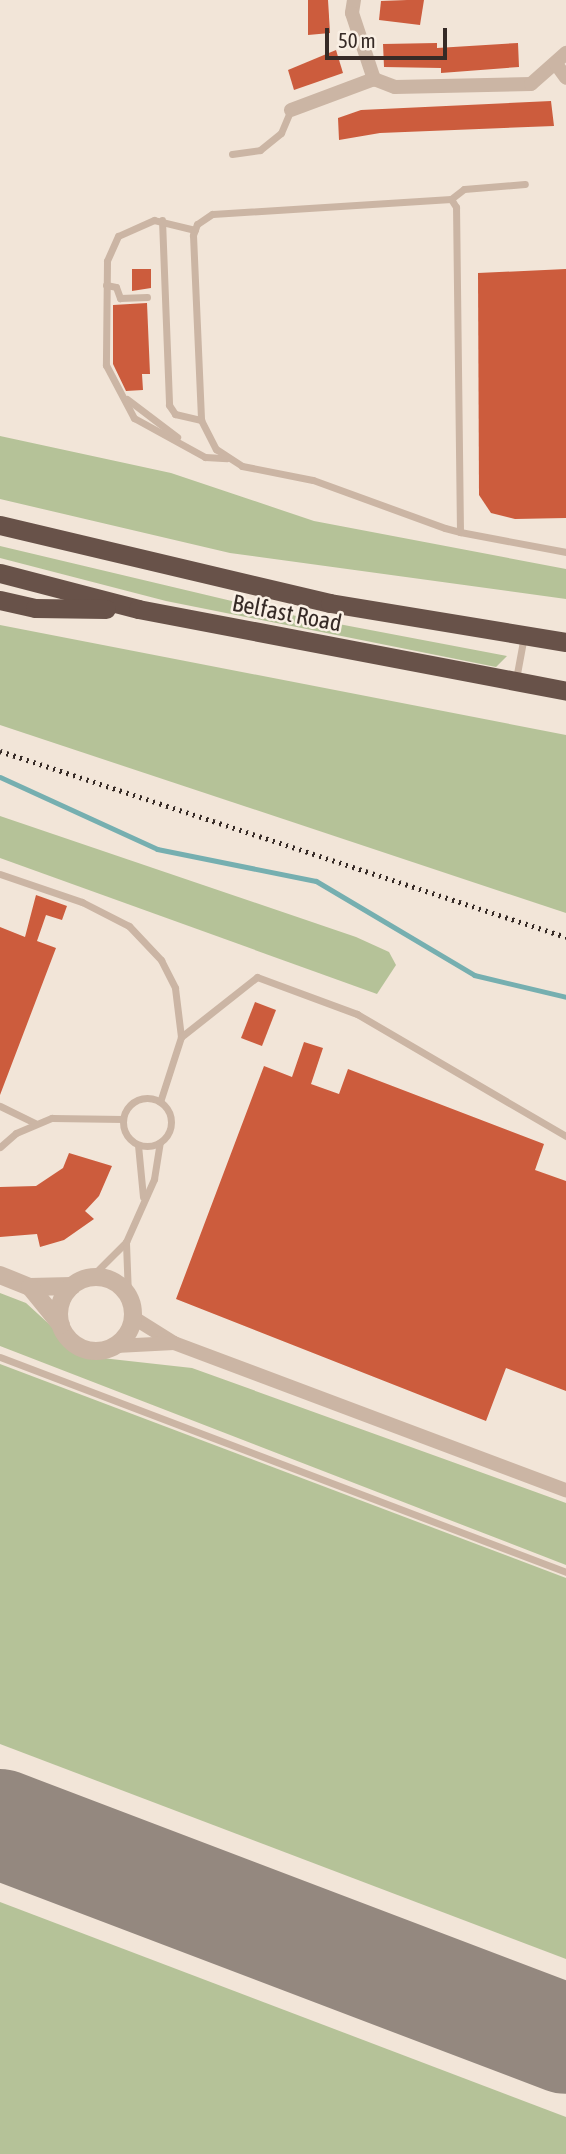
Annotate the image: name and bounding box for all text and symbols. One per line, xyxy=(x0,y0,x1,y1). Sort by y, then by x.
scale bar xyxy=(328,14,450,58)
text: 50 m xyxy=(338,28,376,52)
street label: Belfast Road xyxy=(230,588,344,638)

